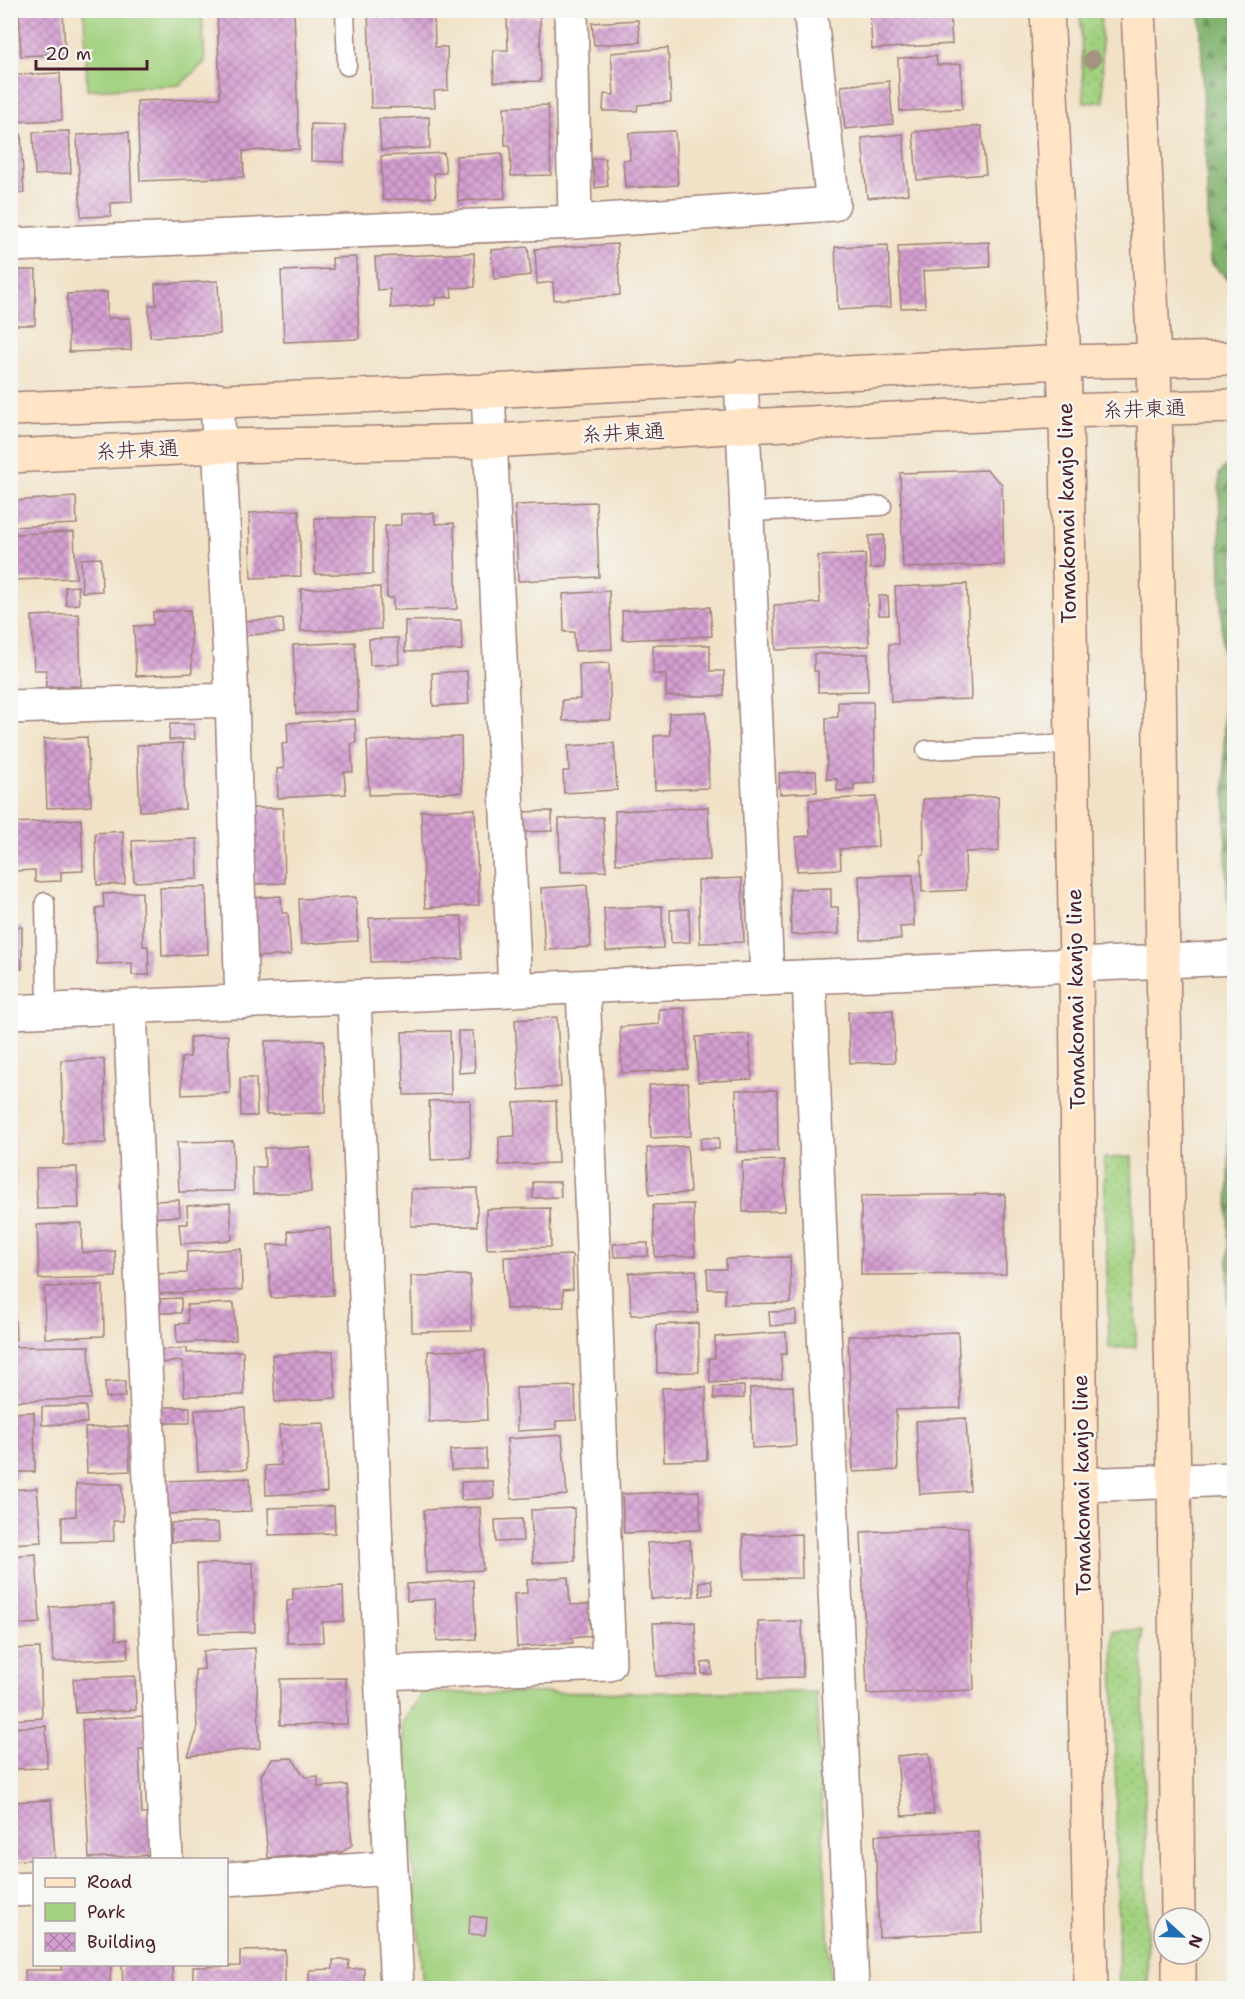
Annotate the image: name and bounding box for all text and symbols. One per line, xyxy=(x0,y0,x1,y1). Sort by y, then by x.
scale bar xyxy=(36,33,147,71)
text: 20 m xyxy=(45,42,91,66)
street label: 糸井東通 xyxy=(1102,394,1186,424)
street label: Tomakomai kanjo line xyxy=(1051,402,1083,624)
street label: 糸井東通 xyxy=(580,417,666,449)
street label: 糸井東通 xyxy=(94,434,180,466)
street label: Tomakomai kanjo line xyxy=(1060,888,1092,1110)
street label: Tomakomai kanjo line xyxy=(1066,1374,1098,1596)
legend xyxy=(33,1858,228,1966)
text: Road xyxy=(87,1870,132,1894)
text: Park xyxy=(87,1900,126,1924)
north arrow xyxy=(1152,1906,1212,1966)
text: Building xyxy=(87,1930,156,1954)
text: N xyxy=(1183,1932,1208,1951)

